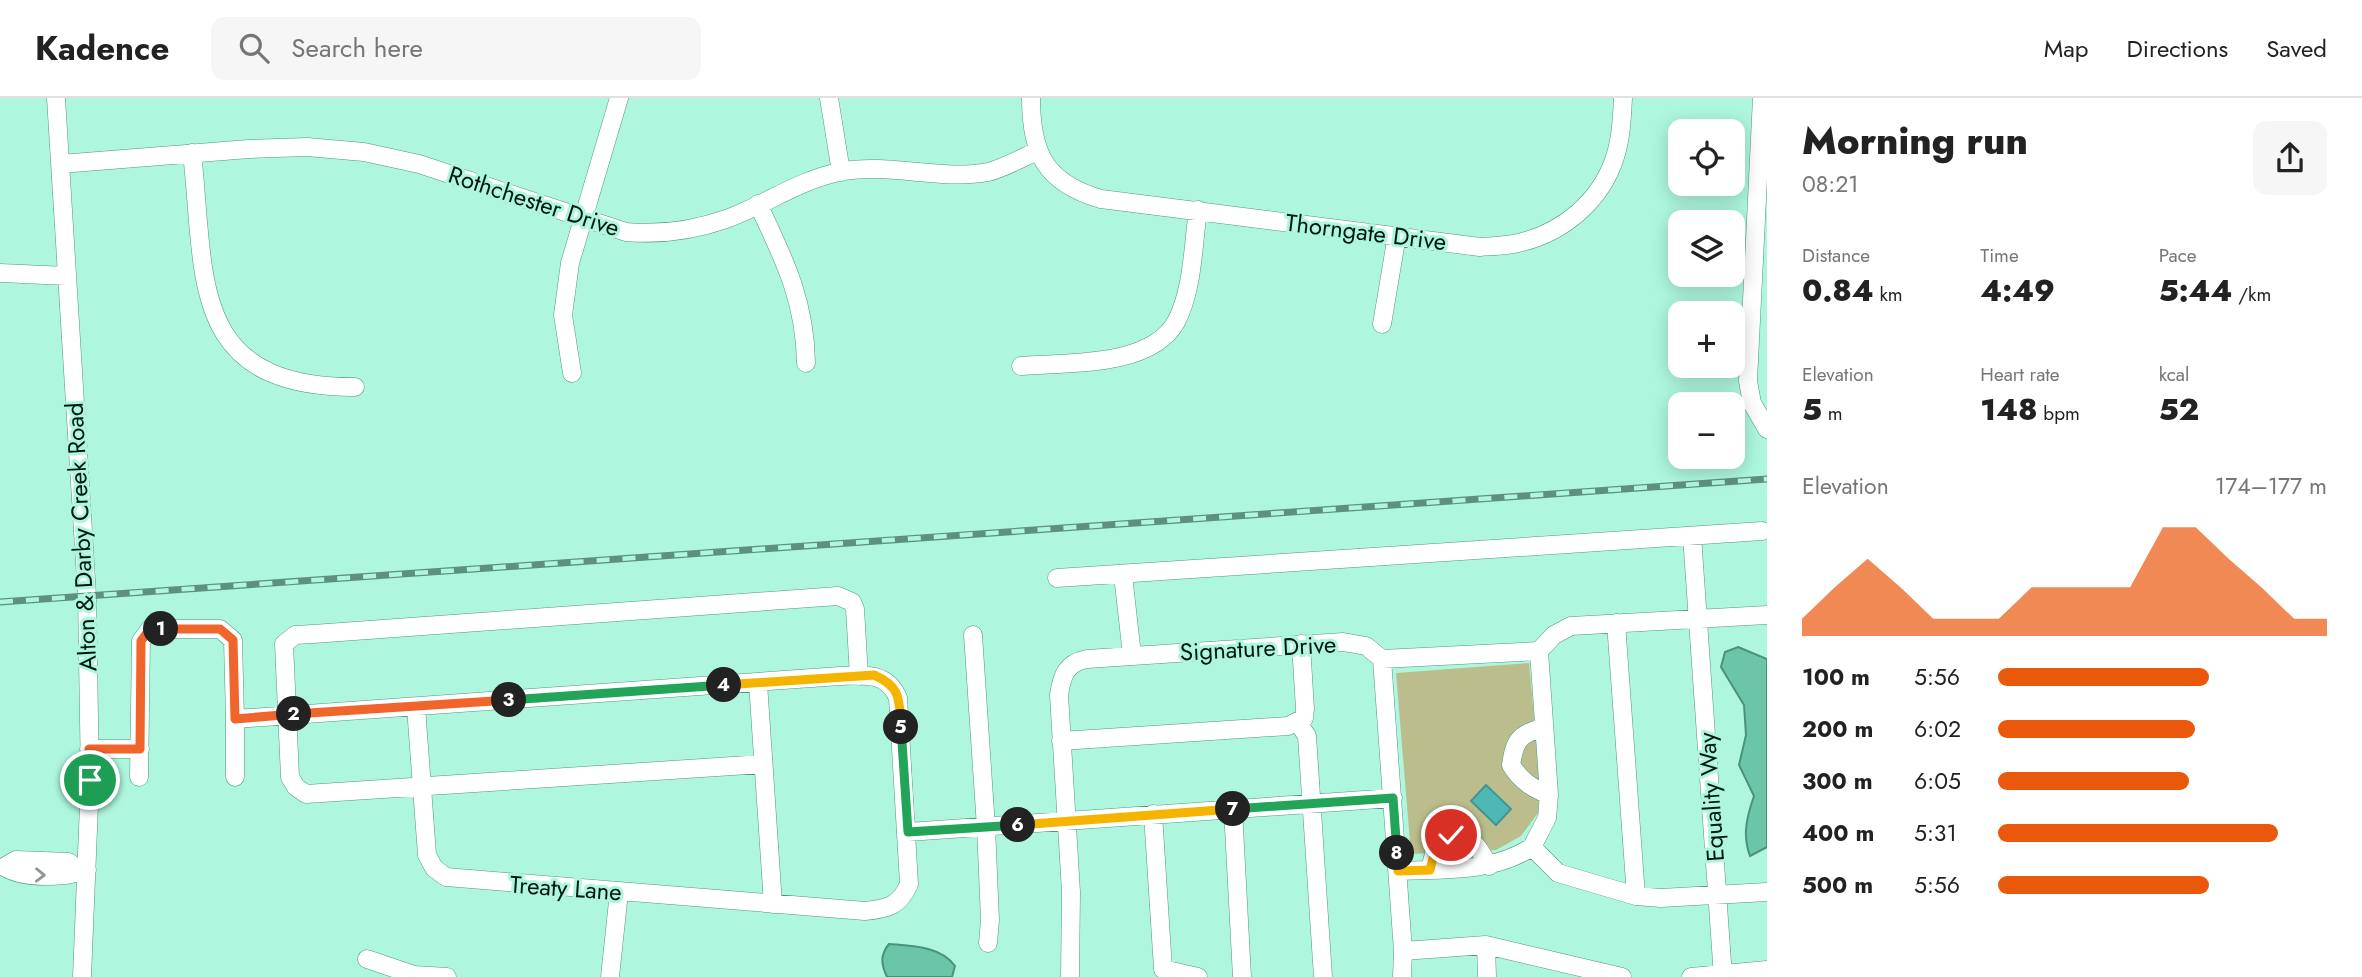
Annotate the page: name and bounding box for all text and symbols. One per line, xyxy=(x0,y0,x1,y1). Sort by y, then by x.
search box xyxy=(211,17,701,80)
text: Kadence xyxy=(35,25,169,72)
icon: search xyxy=(235,29,273,67)
text: Search here xyxy=(291,29,423,67)
text: Map xyxy=(2044,31,2089,66)
text: Directions xyxy=(2127,31,2228,66)
text: Saved xyxy=(2266,31,2327,66)
text: Morning run xyxy=(1802,113,2028,168)
map controls xyxy=(1668,119,1745,469)
button: locate xyxy=(1668,119,1745,196)
button: share xyxy=(2253,121,2327,195)
street label: Rothchester Drive xyxy=(444,157,624,245)
text: 08:21 xyxy=(1802,167,1859,201)
street label: Thorngate Drive xyxy=(1284,205,1448,259)
button: layers xyxy=(1668,210,1745,287)
text: Distance xyxy=(1802,242,1870,269)
text: Time xyxy=(1980,242,2019,269)
text: Pace xyxy=(2159,242,2197,269)
text: 0.84 xyxy=(1802,269,1874,312)
text: 4:49 xyxy=(1980,269,2055,312)
text: 5:44 xyxy=(2159,269,2233,312)
text: km xyxy=(1874,281,1903,308)
text: /km xyxy=(2233,281,2271,308)
button: + xyxy=(1668,301,1745,378)
text: Elevation xyxy=(1802,361,1874,388)
text: Heart rate xyxy=(1980,361,2060,388)
text: kcal xyxy=(2159,361,2189,388)
text: 5 xyxy=(1802,388,1822,431)
text: 148 xyxy=(1980,388,2038,431)
text: 52 xyxy=(2159,388,2199,431)
button: − xyxy=(1668,392,1745,469)
text: m xyxy=(1822,400,1843,427)
text: bpm xyxy=(2038,400,2080,427)
street label: Alton & Darby Creek Road xyxy=(56,402,106,672)
text: Elevation xyxy=(1802,469,1889,503)
text: 174–177 m xyxy=(2215,469,2327,503)
pin: 1 xyxy=(144,612,178,646)
text: 1 xyxy=(156,615,165,642)
street label: Signature Drive xyxy=(1179,626,1337,670)
text: 100 m xyxy=(1802,660,1870,694)
text: 5:56 xyxy=(1914,660,1960,694)
pin: 4 xyxy=(706,668,742,702)
text: 4 xyxy=(717,671,730,698)
pin: 3 xyxy=(491,682,526,718)
text: 3 xyxy=(503,686,514,713)
pin: 2 xyxy=(276,696,312,732)
text: 2 xyxy=(287,700,300,727)
pin: 5 xyxy=(884,710,918,744)
text: 200 m xyxy=(1802,712,1873,746)
text: 6:02 xyxy=(1914,712,1961,746)
text: 5 xyxy=(894,713,907,740)
street label: Equality Way xyxy=(1689,731,1733,863)
pin xyxy=(60,750,120,810)
icon: arrive xyxy=(71,761,109,799)
text: 300 m xyxy=(1802,764,1873,798)
text: 6:05 xyxy=(1914,764,1961,798)
pin: 7 xyxy=(1216,792,1250,826)
text: 7 xyxy=(1227,795,1238,822)
pin xyxy=(1421,805,1481,865)
pin: 6 xyxy=(1000,808,1036,842)
text: 6 xyxy=(1011,811,1024,838)
icon: check xyxy=(1432,816,1470,854)
text: 400 m xyxy=(1802,816,1874,850)
text: 5:31 xyxy=(1914,816,1957,850)
pin: 8 xyxy=(1380,836,1414,870)
text: 8 xyxy=(1391,839,1402,866)
one-way arrow xyxy=(35,867,46,882)
street label: Treaty Lane xyxy=(509,867,623,909)
text: 500 m xyxy=(1802,868,1873,902)
text: 5:56 xyxy=(1914,868,1960,902)

